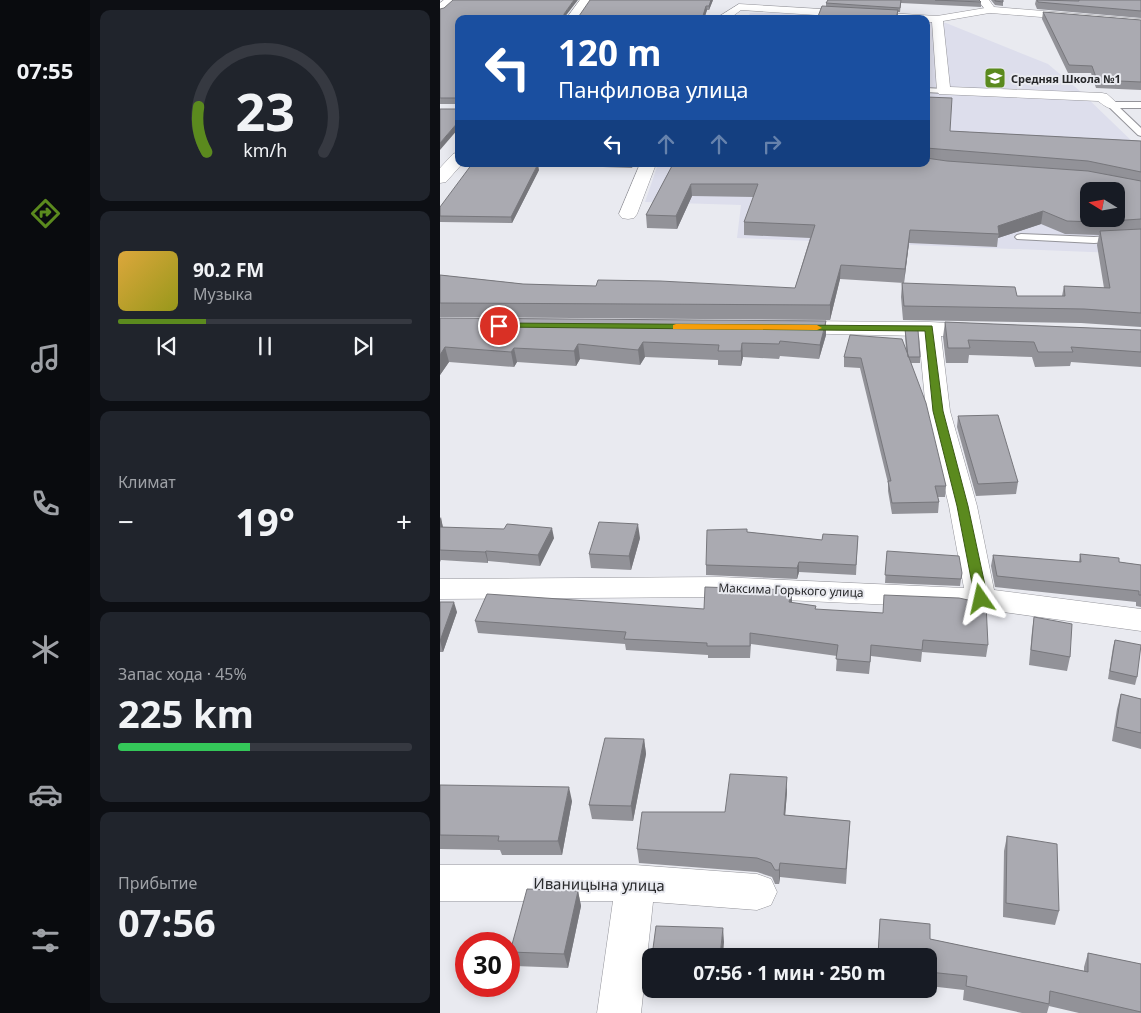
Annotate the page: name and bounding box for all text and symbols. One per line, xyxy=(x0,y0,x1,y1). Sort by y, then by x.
text: 120 m xyxy=(558,29,661,76)
icon: left xyxy=(475,35,540,100)
text: 07:55 xyxy=(17,55,73,85)
school or university icon: Средняя Школа №1 xyxy=(983,66,1007,90)
place label: Средняя Школа №1 xyxy=(1011,71,1121,86)
text: Панфилова улица xyxy=(558,74,748,104)
text: 23 xyxy=(235,75,295,146)
icon: left xyxy=(599,130,627,158)
icon: ahead xyxy=(652,130,680,158)
icon: ahead xyxy=(705,130,733,158)
icon: right xyxy=(758,130,786,158)
text: km/h xyxy=(243,138,287,162)
north arrow xyxy=(1080,182,1125,228)
map controls xyxy=(1080,182,1125,227)
icon: directions xyxy=(28,196,63,231)
text: 90.2 FM xyxy=(193,257,264,283)
text: Музыка xyxy=(193,283,253,305)
pin xyxy=(478,305,520,347)
icon: arrive xyxy=(485,312,513,340)
icon: previous xyxy=(153,332,181,360)
icon: pause xyxy=(251,332,279,360)
icon: next xyxy=(349,332,377,360)
icon: music xyxy=(28,341,63,376)
text: Климат xyxy=(118,471,176,493)
icon: phone xyxy=(28,486,63,521)
text: 19° xyxy=(235,495,295,547)
text: − xyxy=(118,502,134,540)
text: + xyxy=(396,502,412,540)
position arrow xyxy=(954,572,1006,624)
street label: Максима Горького улица xyxy=(718,579,864,601)
icon: climate xyxy=(28,632,63,667)
text: Запас хода · 45% xyxy=(118,663,247,685)
text: 225 km xyxy=(118,687,254,739)
icon: car xyxy=(28,777,63,812)
text: Прибытие xyxy=(118,872,197,894)
street label: Иваницына улица xyxy=(533,873,665,895)
text: 07:56 xyxy=(118,896,216,948)
icon: filters xyxy=(28,923,63,958)
speed limit sign: 30 xyxy=(455,932,520,997)
text: 07:56 · 1 мин · 250 m xyxy=(693,960,886,986)

